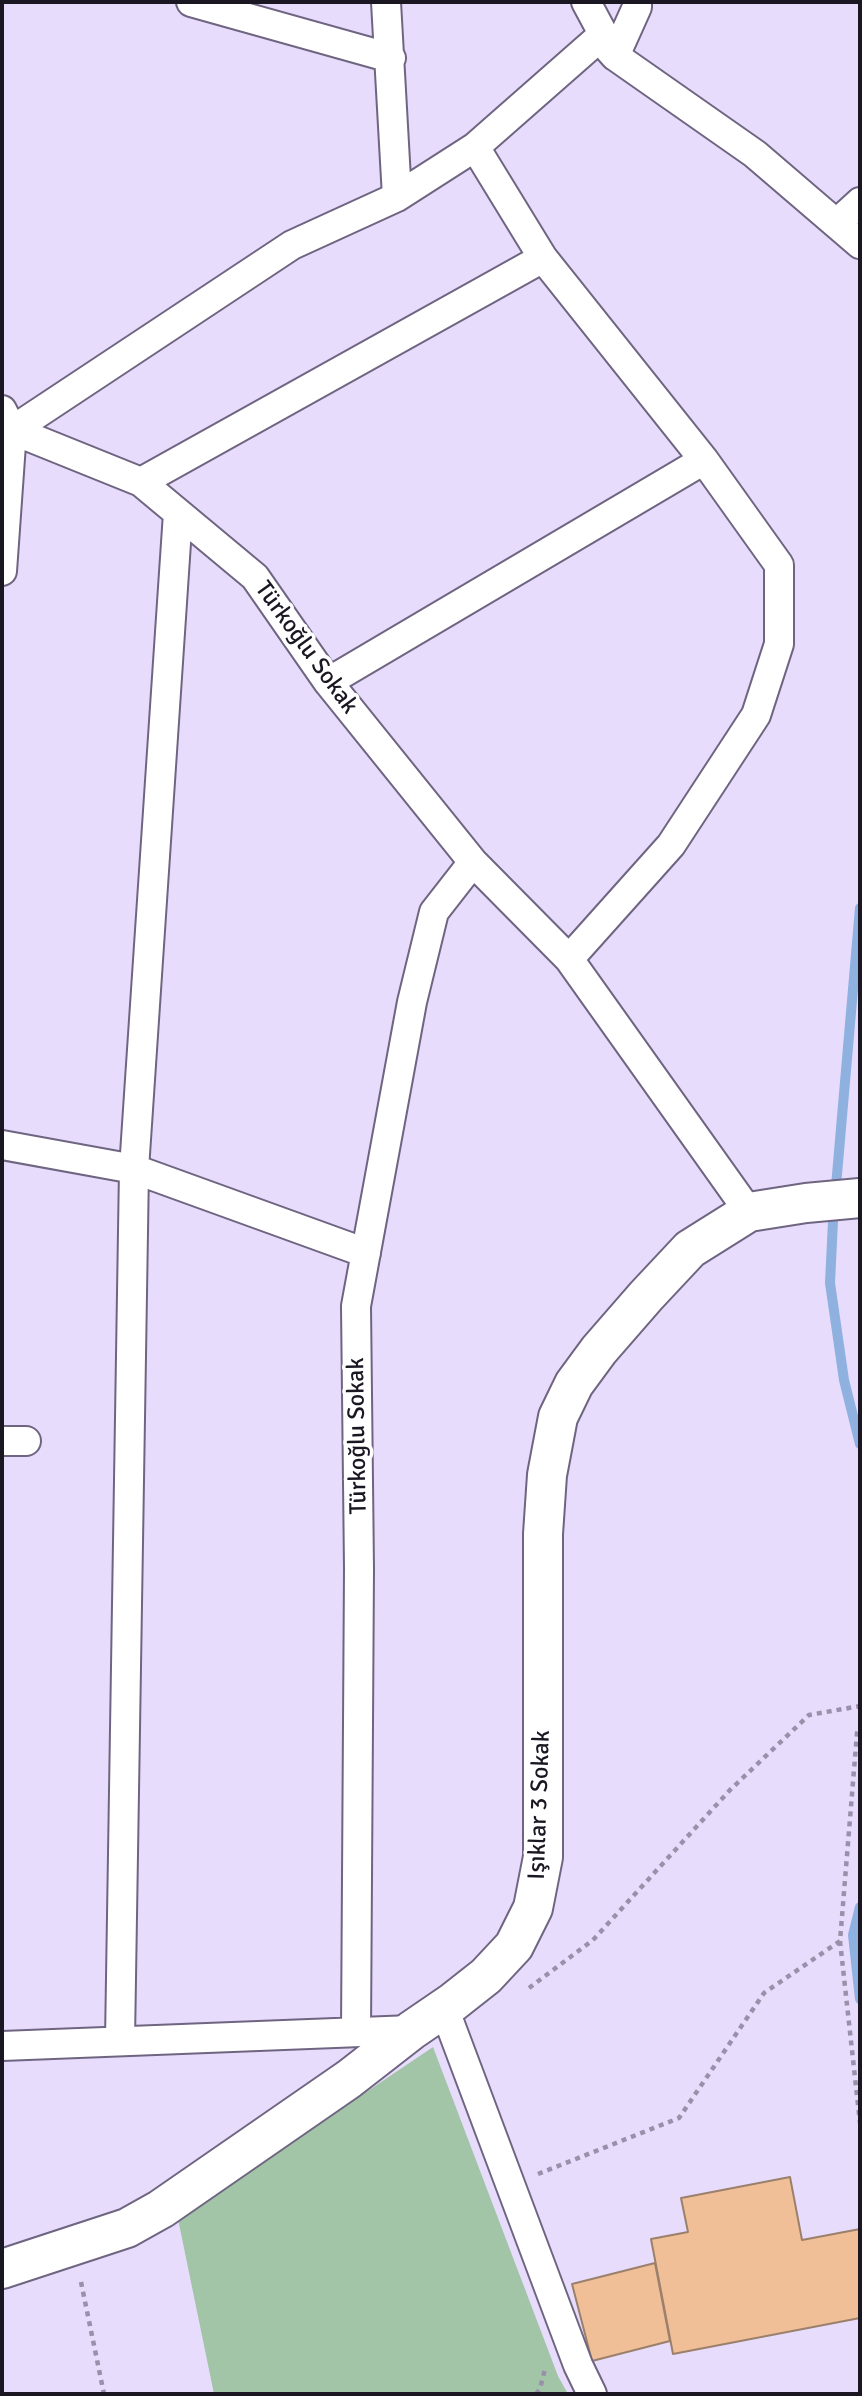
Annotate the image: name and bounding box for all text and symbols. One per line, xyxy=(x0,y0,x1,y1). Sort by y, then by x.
street label: Türkoğlu Sokak xyxy=(248,576,364,720)
street label: Türkoğlu Sokak xyxy=(342,1357,374,1515)
street label: Işıklar 3 Sokak xyxy=(523,1730,557,1880)

